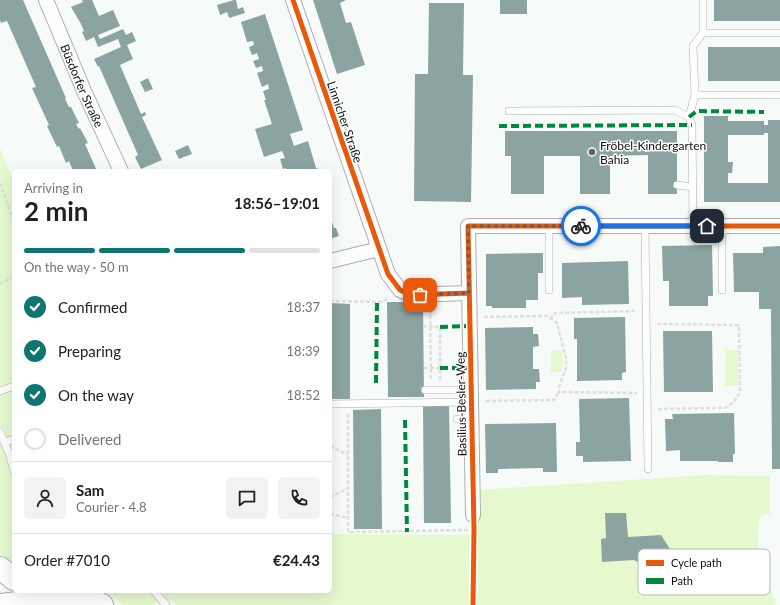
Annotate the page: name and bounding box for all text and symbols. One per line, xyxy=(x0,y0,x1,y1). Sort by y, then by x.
street label: Büsdorfer Straße xyxy=(58,42,107,130)
street label: Linnicher Straße xyxy=(324,79,366,165)
place label: Fröbel-Kindergarten Bahia xyxy=(600,138,706,167)
marker: Fröbel-Kindergarten Bahia xyxy=(587,147,597,157)
text: Arriving in xyxy=(24,180,83,196)
text: 18:56–19:01 xyxy=(234,194,320,212)
text: 2 min xyxy=(24,195,88,227)
courier xyxy=(561,206,601,246)
pin xyxy=(690,209,724,243)
icon: bike xyxy=(570,215,592,237)
icon: home xyxy=(696,215,718,237)
text: On the way · 50 m xyxy=(24,259,129,275)
pin xyxy=(403,278,437,312)
icon: bag xyxy=(409,284,431,306)
icon: check xyxy=(24,296,46,318)
text: Confirmed xyxy=(58,298,127,316)
text: 18:37 xyxy=(287,299,320,315)
icon: check xyxy=(24,340,46,362)
text: Preparing xyxy=(58,342,121,360)
text: 18:39 xyxy=(287,343,320,359)
street label: Basilius-Besler-Weg xyxy=(453,351,469,457)
icon: check xyxy=(24,384,46,406)
text: On the way xyxy=(58,386,134,404)
text: 18:52 xyxy=(287,387,320,403)
text: Delivered xyxy=(58,430,121,448)
button: person xyxy=(24,477,66,519)
button: chat xyxy=(226,477,268,519)
button: phone xyxy=(278,477,320,519)
text: Sam xyxy=(76,481,104,499)
text: Courier · 4.8 xyxy=(76,499,147,515)
legend xyxy=(638,549,770,595)
text: Order #7010 xyxy=(24,551,110,569)
text: €24.43 xyxy=(273,551,320,569)
text: Cycle path xyxy=(671,556,722,569)
text: Path xyxy=(671,574,693,587)

